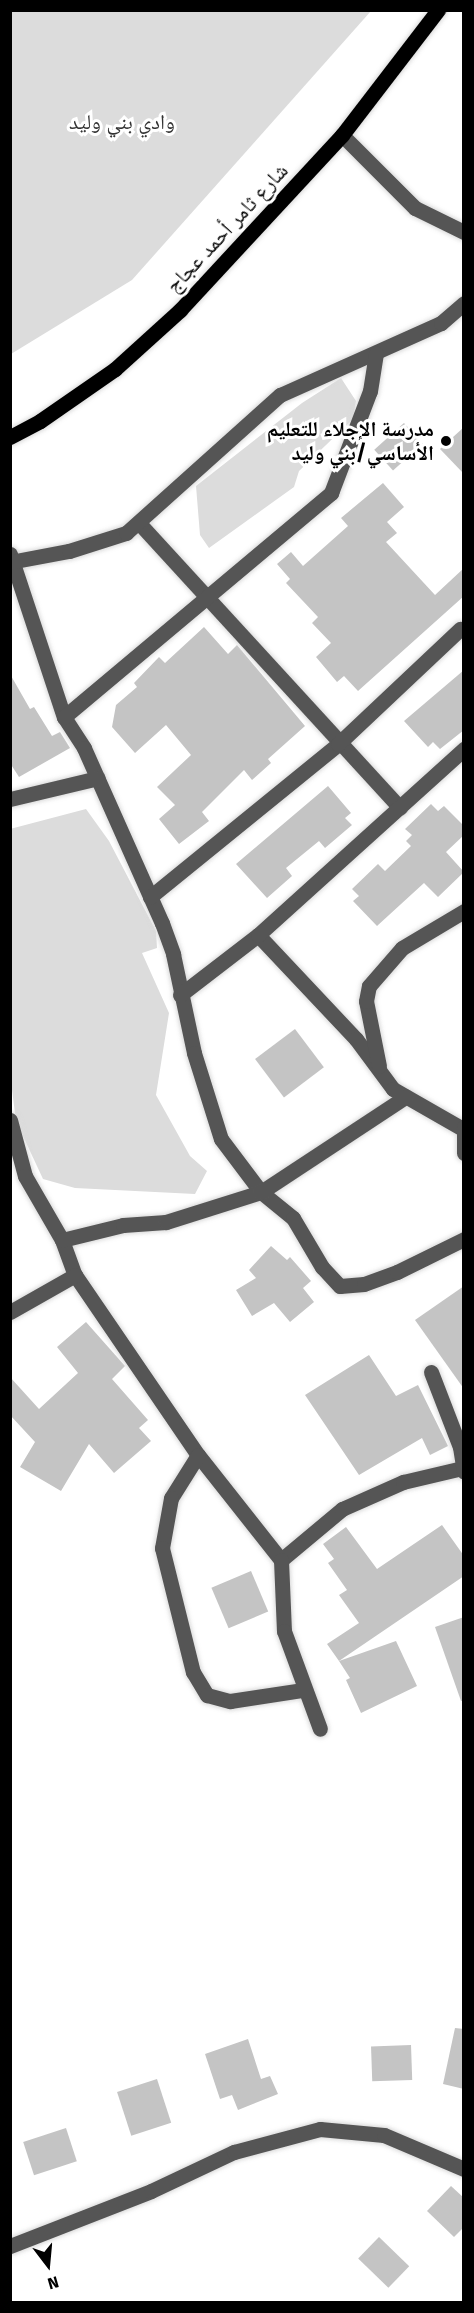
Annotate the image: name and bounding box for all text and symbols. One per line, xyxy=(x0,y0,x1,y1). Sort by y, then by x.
park label: وادي بني وليد xyxy=(69,109,175,135)
street label: شارع ثامر أحمد عجاج xyxy=(161,158,293,298)
place label: مدرسة الإجلاء للتعليم الأساسي/بني وليد xyxy=(267,416,434,466)
marker: مدرسة الإجلاء للتعليم الأساسي/بني وليد xyxy=(439,434,453,448)
north arrow xyxy=(18,2235,78,2295)
text: N xyxy=(45,2272,61,2293)

